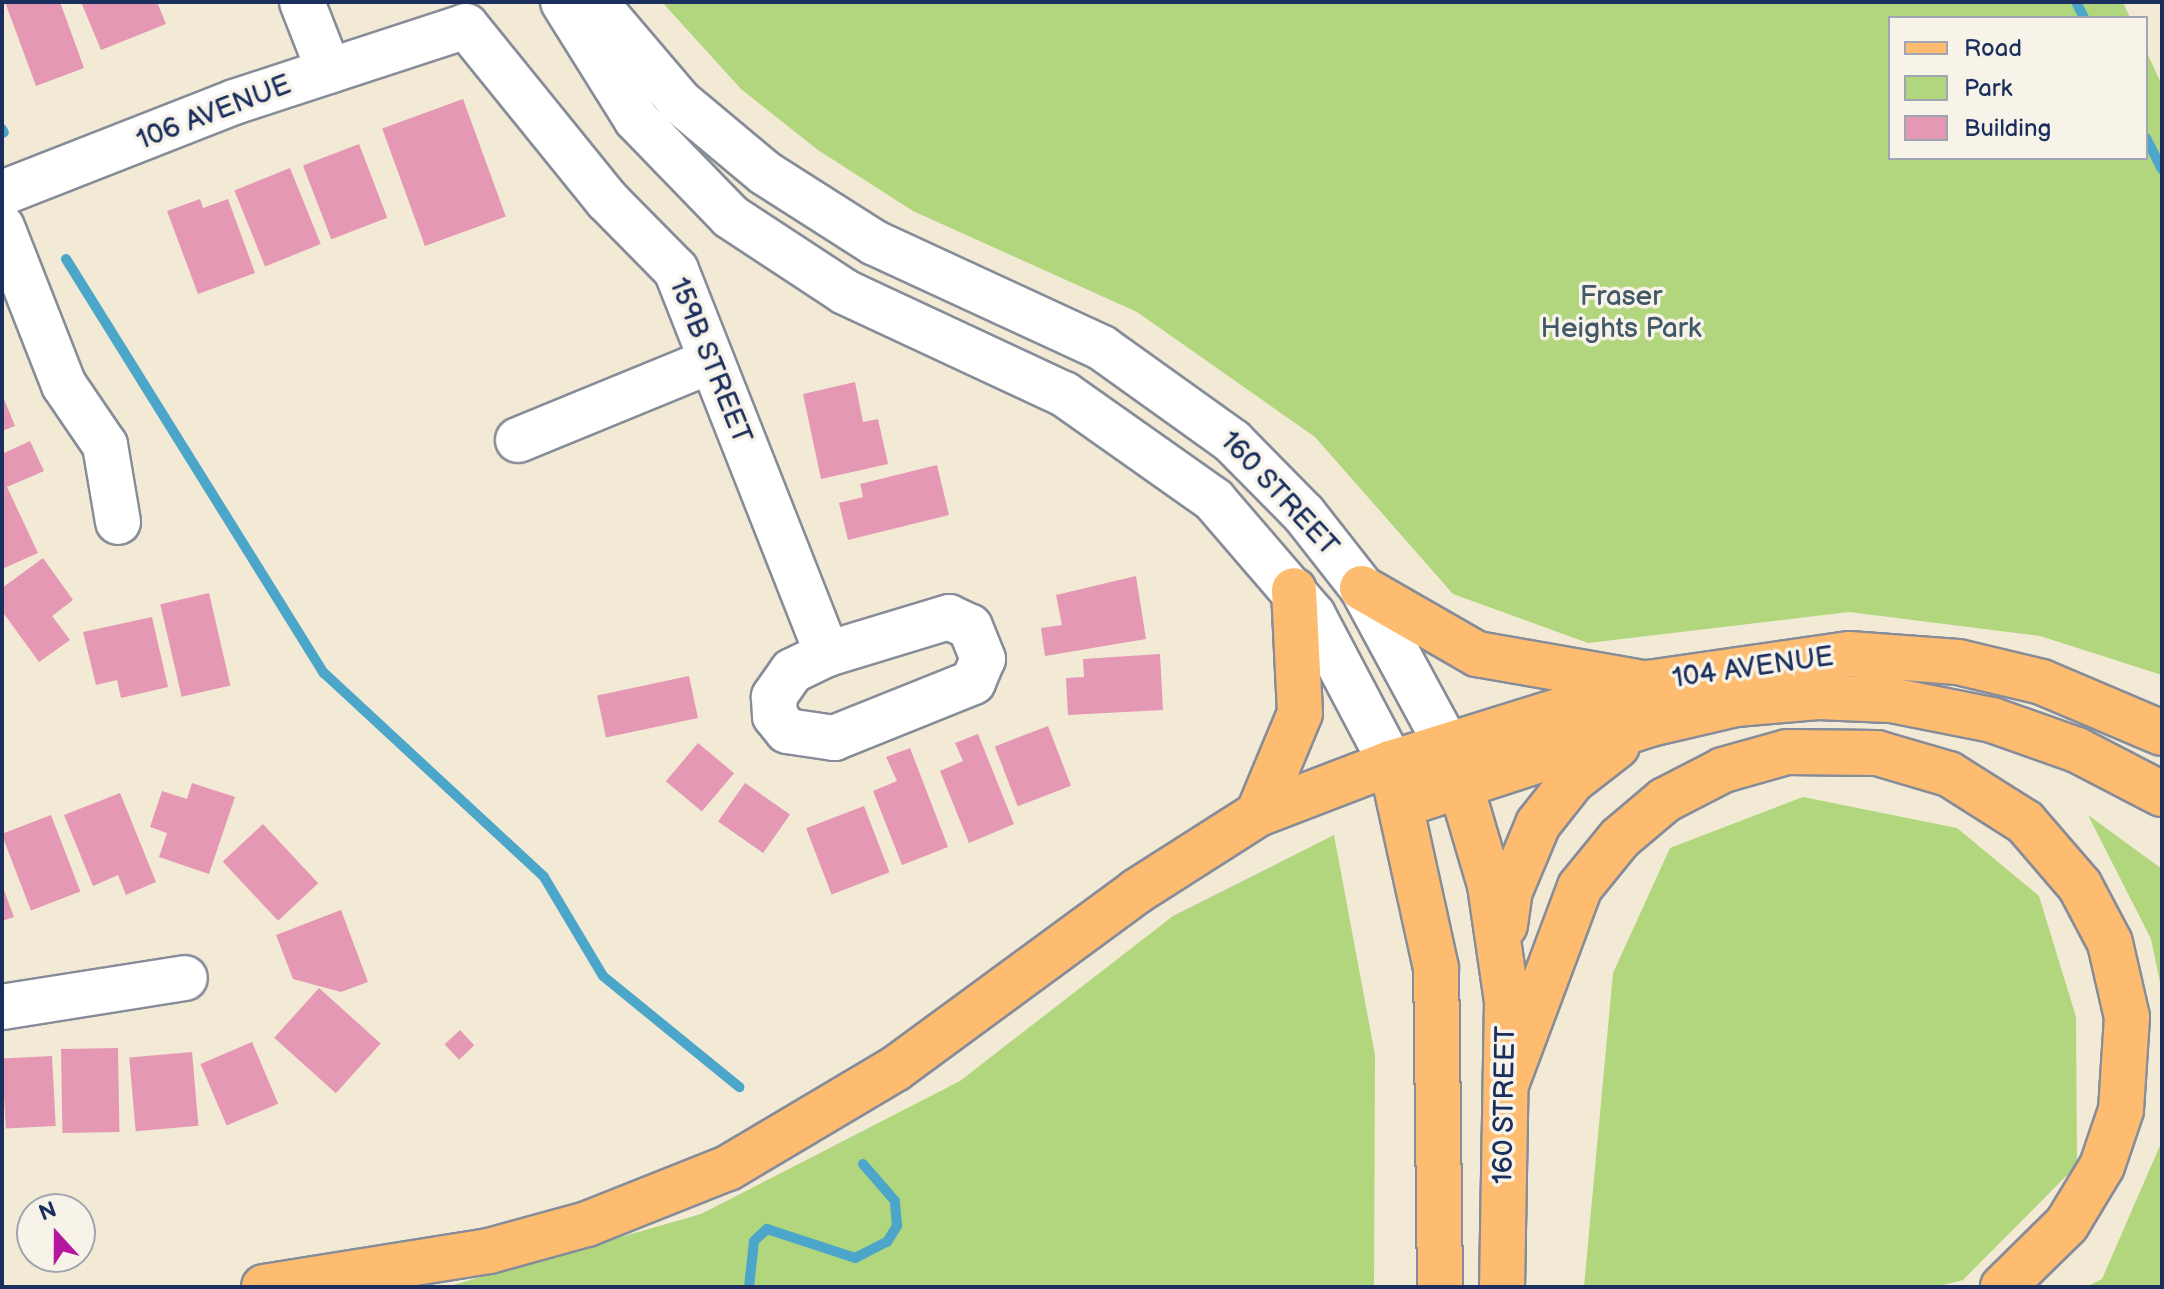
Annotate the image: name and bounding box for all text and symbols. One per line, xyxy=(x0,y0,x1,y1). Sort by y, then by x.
legend xyxy=(1888,16,2148,160)
text: Road xyxy=(1964,34,2022,63)
street label: 106 AVENUE xyxy=(132,68,296,158)
text: Park xyxy=(1964,74,2012,103)
text: Building xyxy=(1964,114,2051,143)
street label: 159B STREET xyxy=(661,273,759,449)
park label: Fraser Heights Park xyxy=(1540,280,1702,346)
street label: 160 STREET xyxy=(1213,424,1345,564)
street label: 104 AVENUE xyxy=(1670,640,1836,696)
street label: 160 STREET xyxy=(1487,1025,1523,1185)
north arrow xyxy=(16,1193,96,1273)
text: N xyxy=(35,1196,60,1228)

